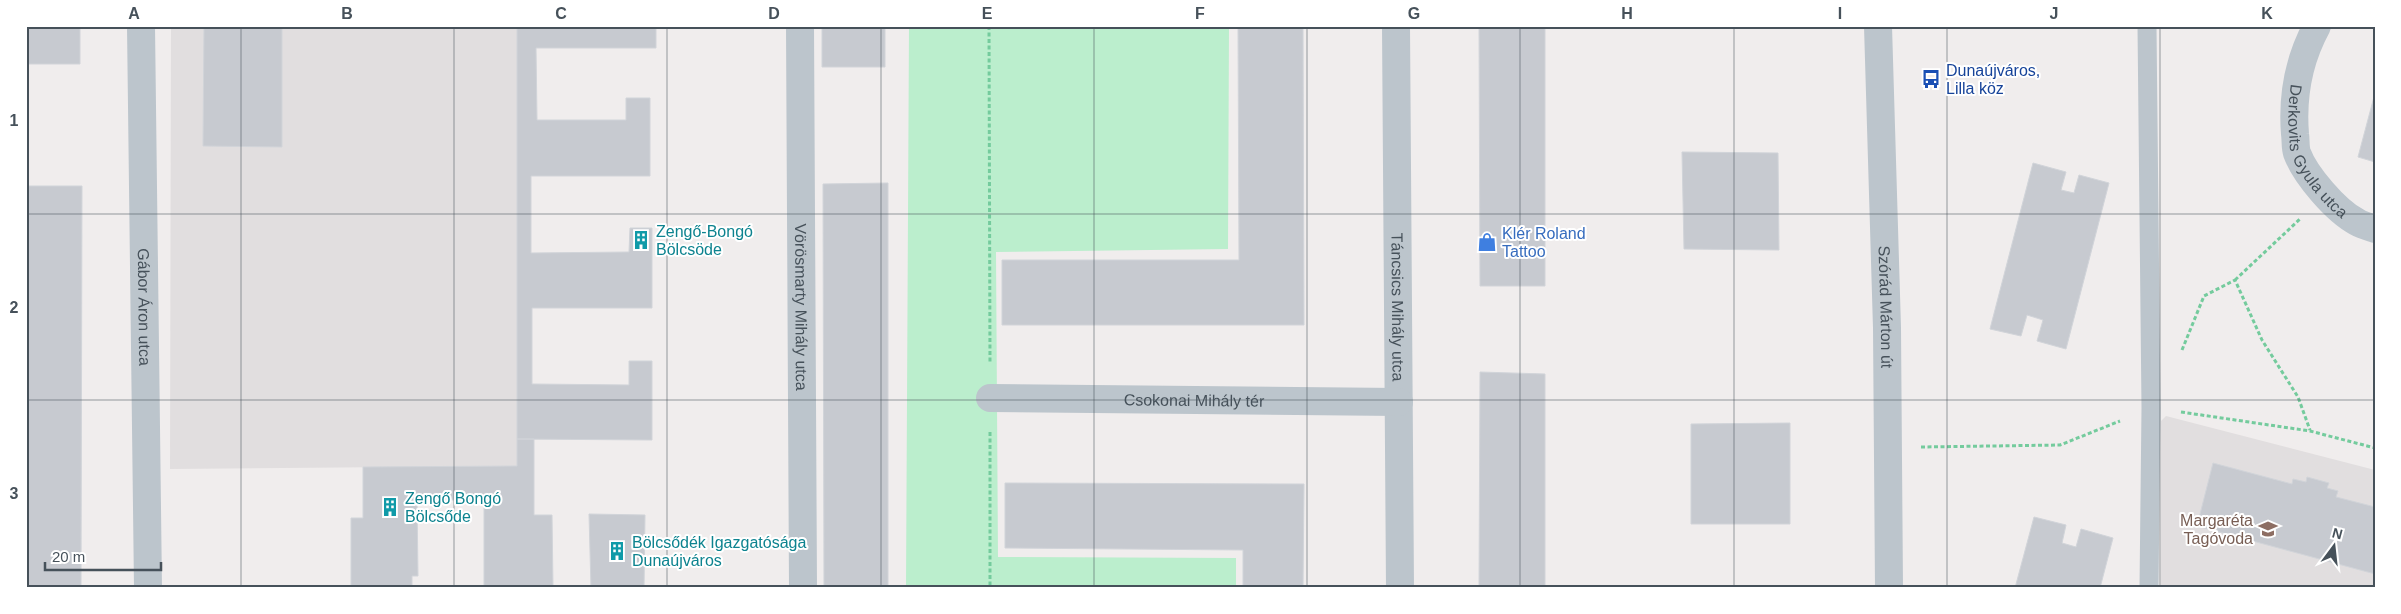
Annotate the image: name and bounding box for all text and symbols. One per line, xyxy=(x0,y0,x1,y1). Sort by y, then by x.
text: A xyxy=(128,5,140,22)
text: B xyxy=(341,5,353,22)
text: C xyxy=(555,5,567,22)
text: D xyxy=(768,5,780,22)
text: E xyxy=(982,5,993,22)
text: F xyxy=(1195,5,1205,22)
text: G xyxy=(1408,5,1420,22)
text: H xyxy=(1621,5,1633,22)
text: I xyxy=(1838,5,1842,22)
text: J xyxy=(2050,5,2058,22)
text: K xyxy=(2261,5,2273,22)
place label: Dunaújváros, Lilla köz xyxy=(1946,62,2040,97)
bus stop icon: Dunaújváros, Lilla köz xyxy=(1920,68,1942,90)
street label: Derkovits Gyula utca xyxy=(2286,83,2351,221)
text: 1 xyxy=(10,112,19,129)
place label: Zengő-Bongó Bölcsöde xyxy=(656,223,753,258)
street label: Vörösmarty Mihály utca xyxy=(793,223,810,391)
place label: Klér Roland Tattoo xyxy=(1502,225,1586,260)
building icon: Zengő-Bongó Bölcsöde xyxy=(630,229,652,251)
shop icon: Klér Roland Tattoo xyxy=(1476,231,1498,253)
street label: Táncsics Mihály utca xyxy=(1389,233,1407,381)
street label: Szórád Márton út xyxy=(1876,245,1896,369)
street label: Gábor Áron utca xyxy=(135,248,154,366)
text: 2 xyxy=(10,299,19,316)
street label: Csokonai Mihály tér xyxy=(1124,391,1265,409)
text: 3 xyxy=(10,485,19,502)
place label: Zengő Bongó Bölcsőde xyxy=(405,490,501,525)
building icon: Zengő Bongó Bölcsőde xyxy=(379,496,401,518)
place label: Margaréta Tagóvoda xyxy=(2180,512,2253,547)
school or university icon: Margaréta Tagóvoda xyxy=(2257,518,2279,540)
north arrow xyxy=(2308,522,2358,572)
text: N xyxy=(2330,524,2344,542)
place label: Bölcsődék Igazgatósága Dunaújváros xyxy=(632,534,806,569)
scale bar xyxy=(45,539,161,571)
building icon: Bölcsődék Igazgatósága Dunaújváros xyxy=(606,540,628,562)
text: 20 m xyxy=(52,548,85,565)

